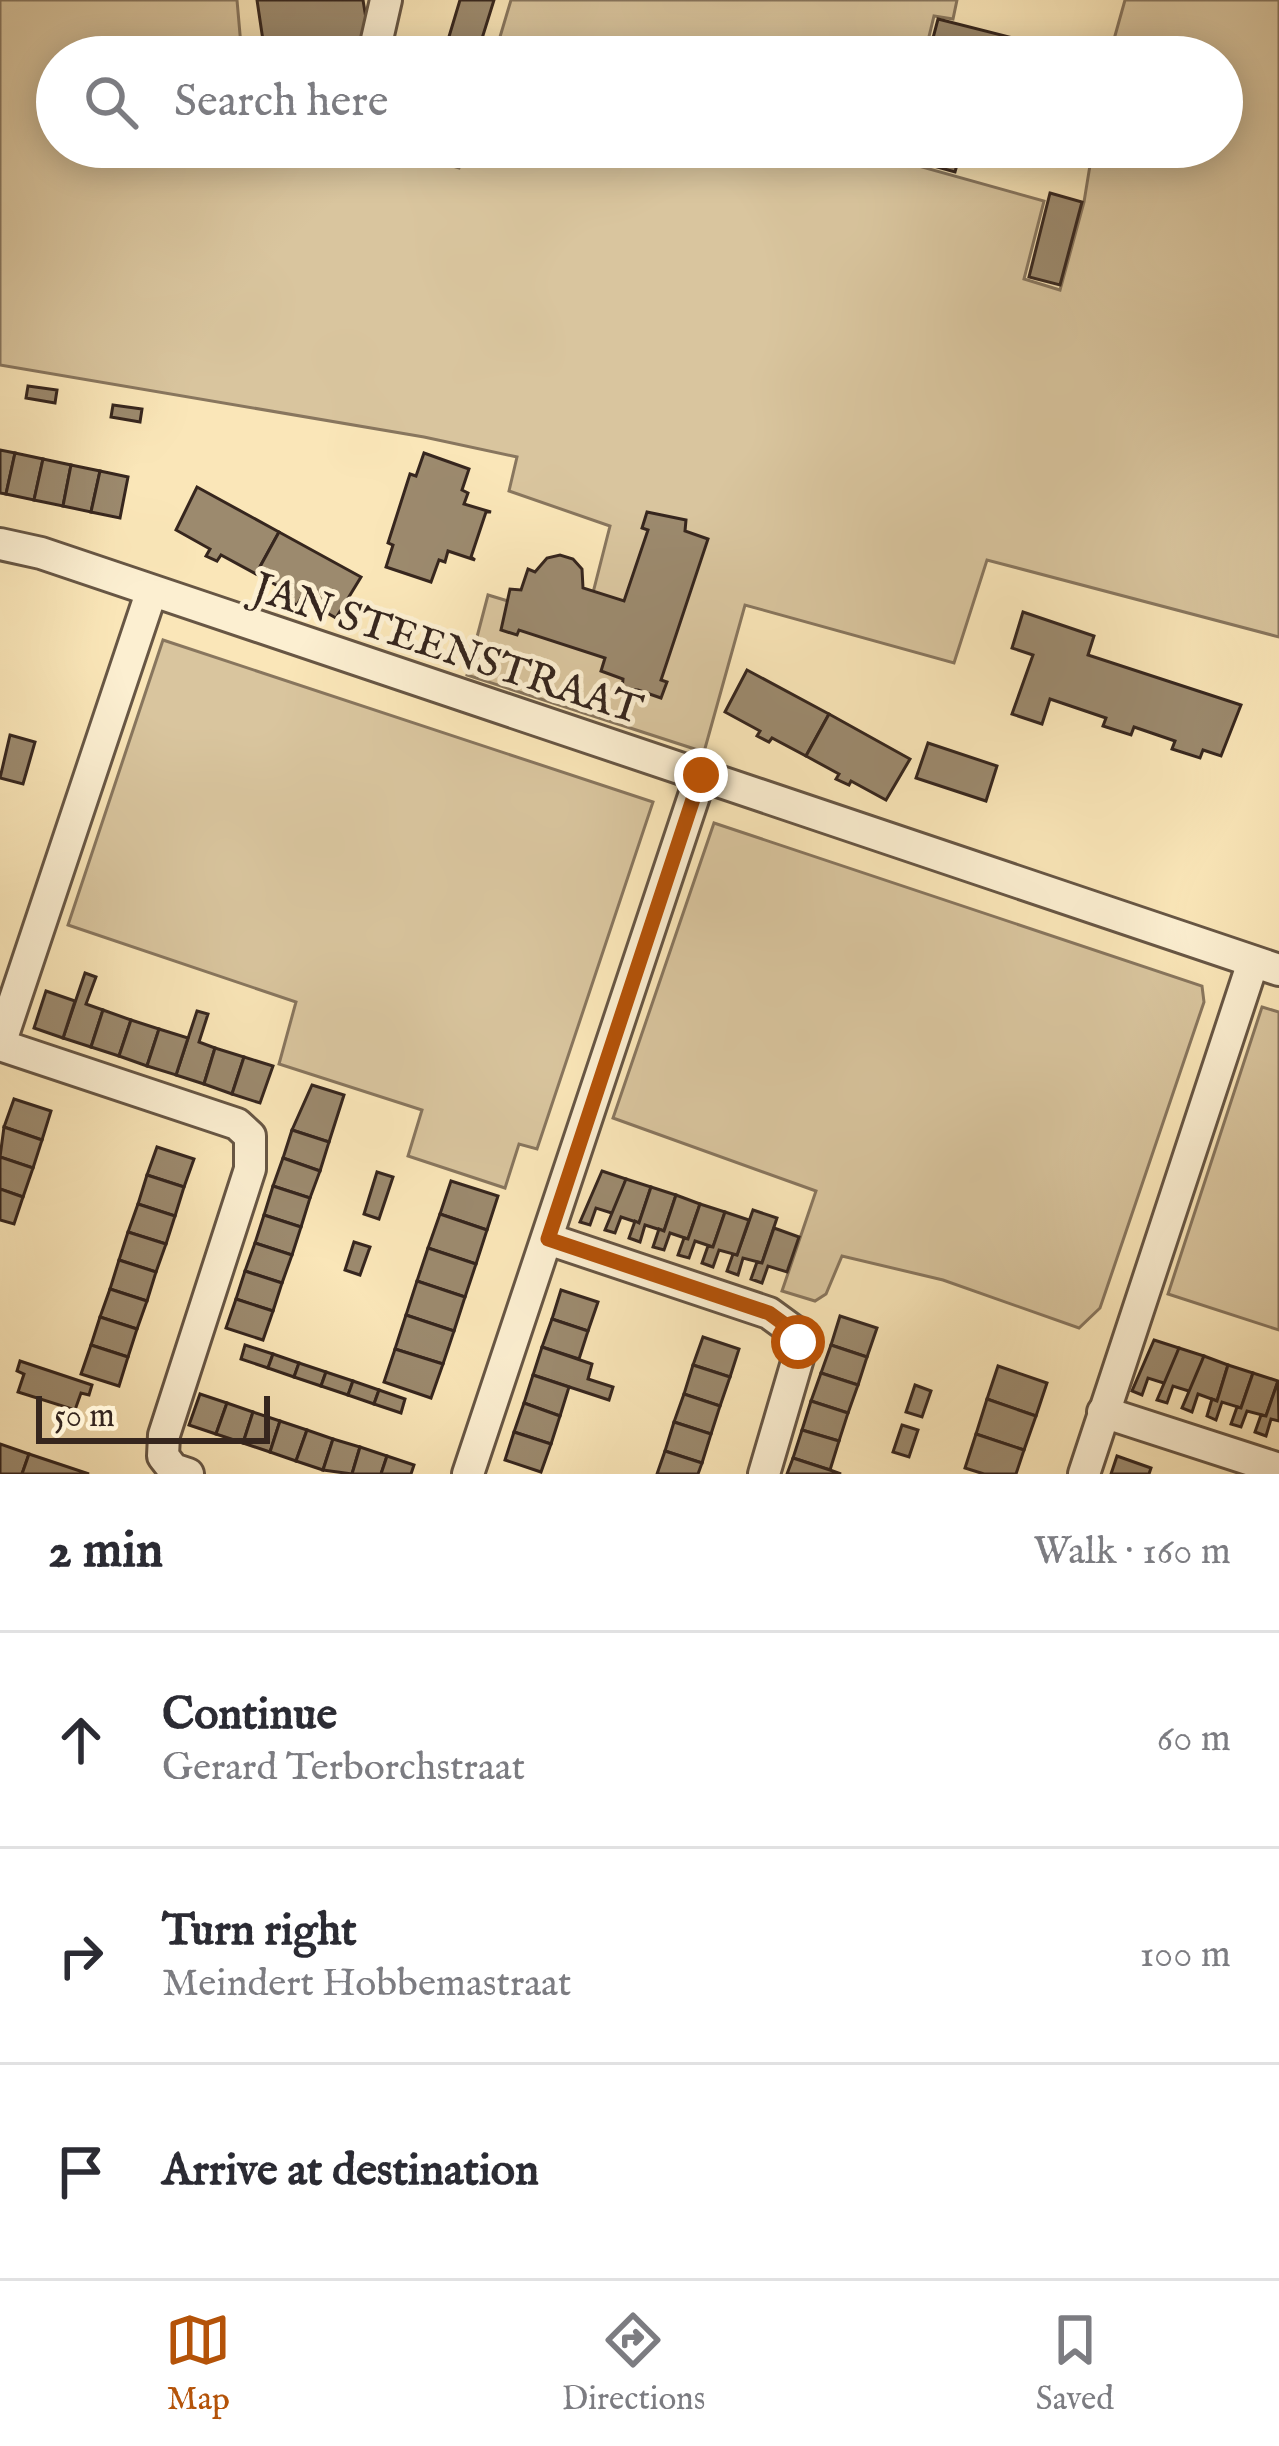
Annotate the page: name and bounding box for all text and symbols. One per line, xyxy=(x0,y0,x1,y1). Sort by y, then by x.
search box xyxy=(36,36,1243,168)
icon: search xyxy=(78,69,144,135)
text: Search here xyxy=(174,74,388,131)
street label: JAN STEENSTRAAT xyxy=(242,561,649,738)
route end xyxy=(674,748,728,802)
route start xyxy=(771,1315,825,1369)
scale bar xyxy=(36,1390,270,1443)
text: 50 m xyxy=(54,1396,115,1438)
text: 2 min xyxy=(48,1520,163,1585)
text: Walk · 160 m xyxy=(1033,1528,1231,1577)
text: Continue xyxy=(162,1687,337,1744)
icon: ahead xyxy=(48,1707,114,1773)
text: 60 m xyxy=(1157,1715,1231,1764)
text: Gerard Terborchstraat xyxy=(162,1744,525,1793)
text: Turn right xyxy=(162,1903,357,1960)
icon: right xyxy=(48,1923,114,1989)
text: 100 m xyxy=(1140,1931,1231,1980)
text: Meindert Hobbemastraat xyxy=(162,1960,571,2009)
icon: arrive xyxy=(48,2139,114,2205)
text: Arrive at destination xyxy=(162,2143,539,2200)
tab: Map xyxy=(165,2307,231,2421)
tab: Directions xyxy=(562,2307,705,2421)
tab: Saved xyxy=(1036,2307,1114,2421)

